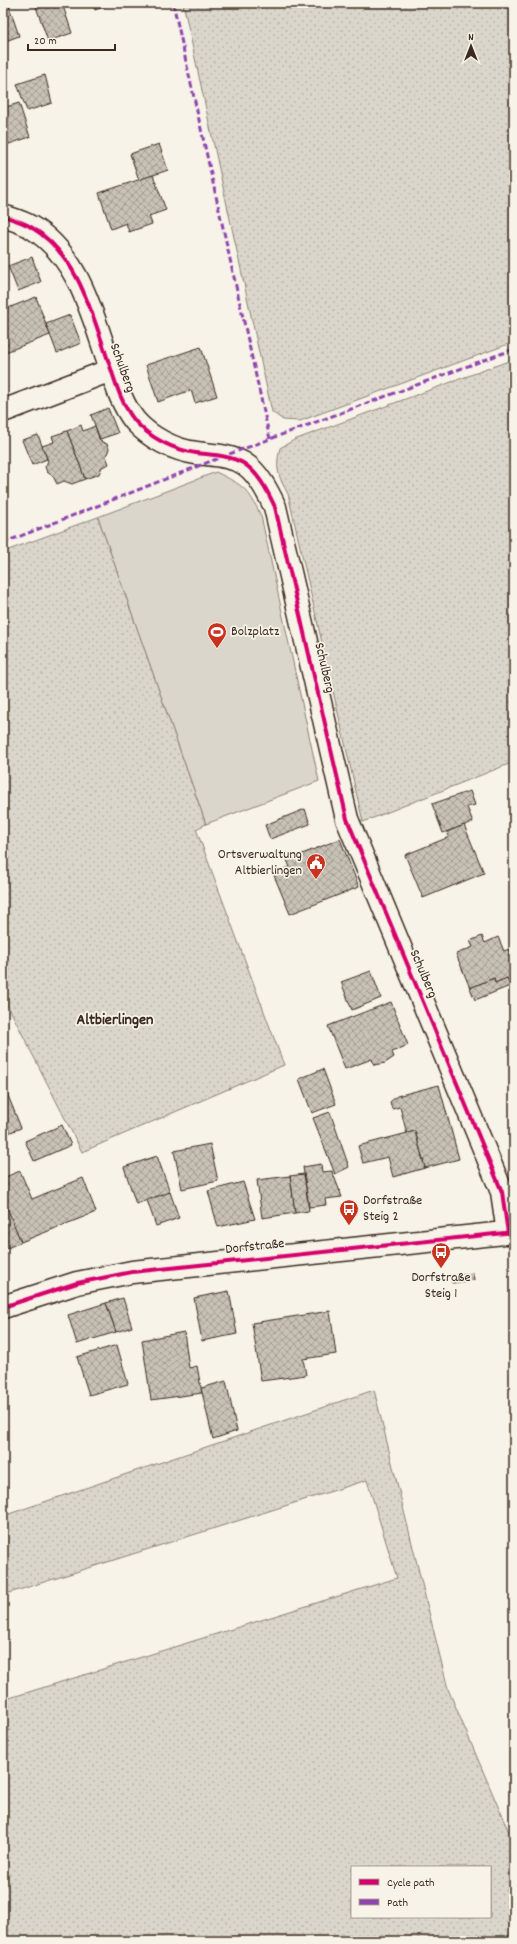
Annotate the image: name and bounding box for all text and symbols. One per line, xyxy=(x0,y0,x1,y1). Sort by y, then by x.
scale bar xyxy=(28,26,115,52)
north arrow xyxy=(451,26,491,66)
text: N xyxy=(468,30,474,46)
text: 20 m xyxy=(34,33,57,50)
street label: Schulberg xyxy=(104,341,140,395)
sports icon: Bolzplatz xyxy=(206,621,228,649)
place label: Bolzplatz xyxy=(231,622,280,642)
street label: Schulberg xyxy=(309,641,339,695)
place label: Ortsverwaltung Altbierlingen xyxy=(218,845,302,881)
public building icon: Ortsverwaltung Altbierlingen xyxy=(305,852,327,880)
street label: Schulberg xyxy=(404,947,442,1001)
district label: Altbierlingen xyxy=(77,1009,153,1032)
place label: Dorfstraße Steig 2 xyxy=(363,1191,422,1227)
bus stop icon: Dorfstraße Steig 2 xyxy=(338,1198,360,1226)
street label: Dorfstraße xyxy=(225,1234,285,1260)
bus stop icon: Dorfstraße Steig 1 xyxy=(430,1241,452,1269)
place label: Dorfstraße Steig 1 xyxy=(411,1268,471,1304)
legend xyxy=(351,1866,491,1918)
text: Cycle path xyxy=(387,1875,435,1892)
text: Path xyxy=(387,1895,408,1912)

